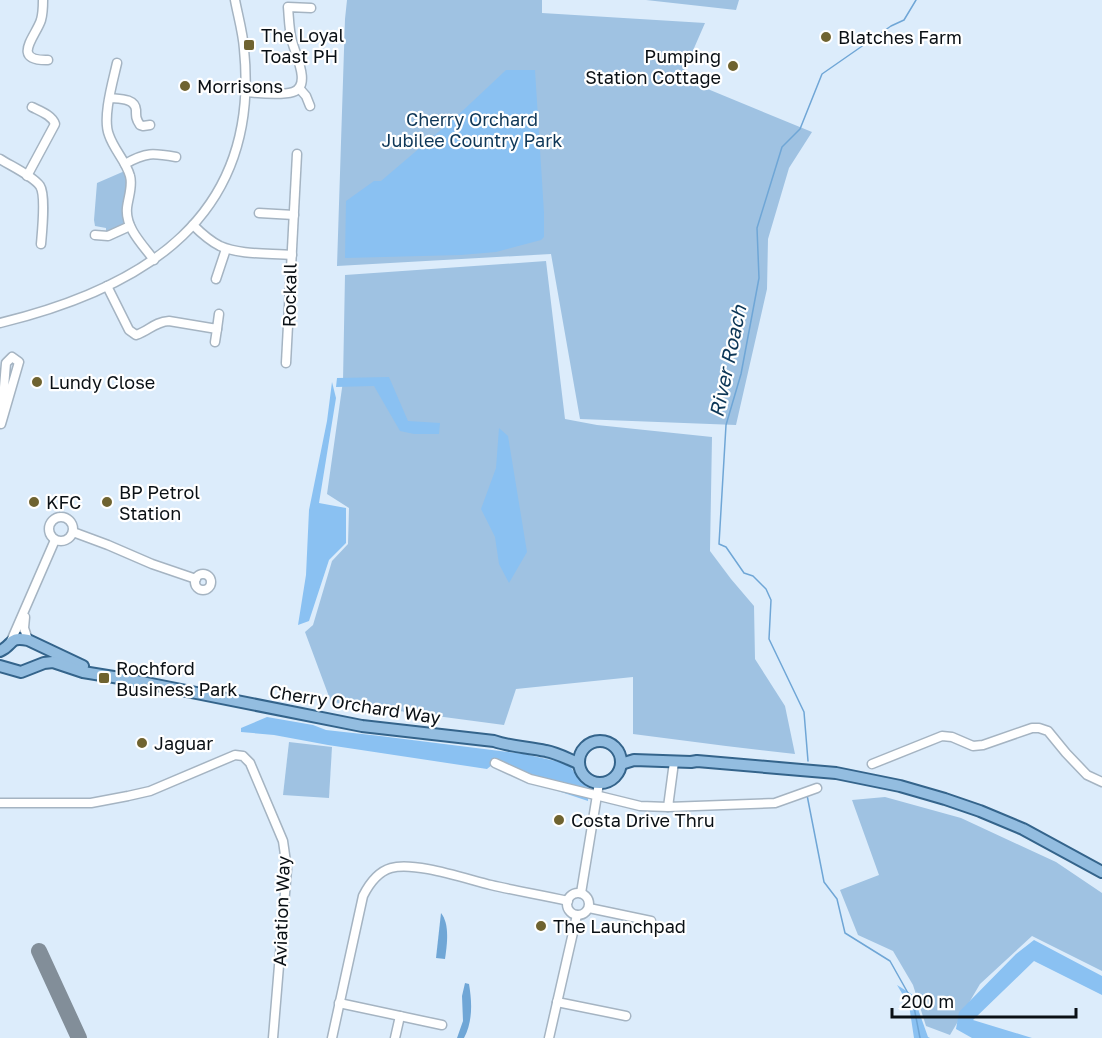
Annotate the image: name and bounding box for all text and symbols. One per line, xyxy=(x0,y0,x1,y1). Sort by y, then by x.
place label: The Loyal Toast PH xyxy=(261,24,344,67)
place label: Blatches Farm xyxy=(838,26,962,48)
marker: Blatches Farm xyxy=(819,30,833,44)
marker: The Loyal Toast PH xyxy=(242,38,256,52)
place label: Pumping Station Cottage xyxy=(585,45,721,88)
marker: Pumping Station Cottage xyxy=(726,59,740,73)
place label: Morrisons xyxy=(197,75,283,97)
marker: Morrisons xyxy=(178,79,192,93)
park label: Cherry Orchard Jubilee Country Park xyxy=(382,108,562,151)
street label: Rockall xyxy=(277,262,301,327)
water label: River Roach xyxy=(703,302,751,419)
place label: Lundy Close xyxy=(49,371,155,393)
marker: Lundy Close xyxy=(30,375,44,389)
place label: BP Petrol Station xyxy=(119,481,200,524)
place label: KFC xyxy=(46,491,81,513)
marker: KFC xyxy=(27,495,41,509)
marker: BP Petrol Station xyxy=(100,495,114,509)
place label: Rochford Business Park xyxy=(116,657,237,700)
marker: Rochford Business Park xyxy=(97,671,111,685)
street label: Cherry Orchard Way xyxy=(268,680,442,728)
place label: Jaguar xyxy=(154,732,213,754)
marker: Jaguar xyxy=(135,736,149,750)
place label: Costa Drive Thru xyxy=(571,809,715,831)
marker: Costa Drive Thru xyxy=(552,813,566,827)
street label: Aviation Way xyxy=(268,855,294,967)
place label: The Launchpad xyxy=(553,915,686,937)
marker: The Launchpad xyxy=(534,919,548,933)
scale bar xyxy=(892,981,1076,1019)
text: 200 m xyxy=(901,990,954,1012)

